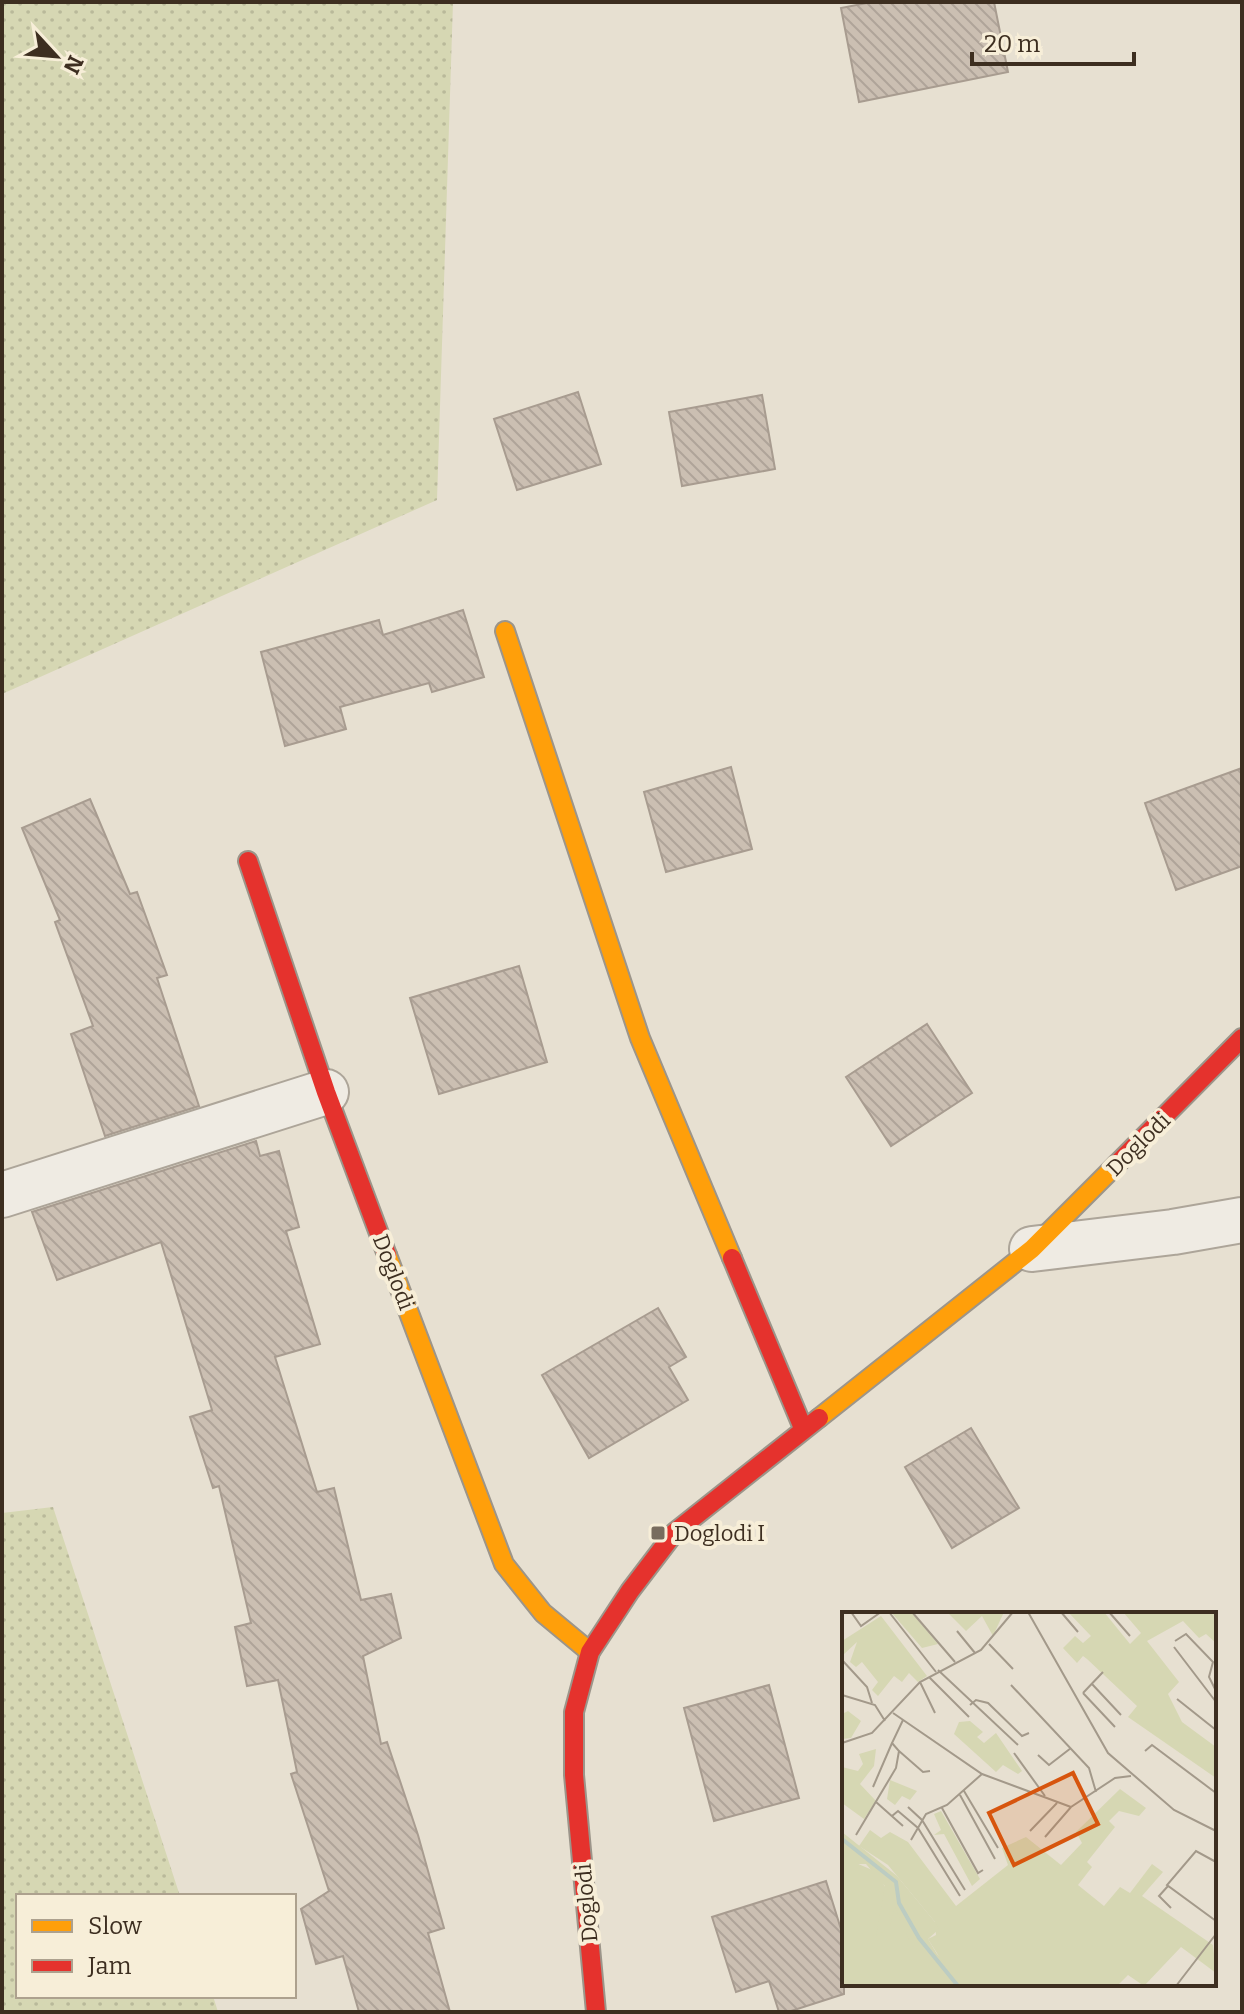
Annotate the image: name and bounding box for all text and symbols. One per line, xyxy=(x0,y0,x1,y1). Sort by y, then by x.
north arrow xyxy=(16,16,96,96)
scale bar xyxy=(972,16,1134,66)
text: 20 m xyxy=(984,30,1040,58)
text: N xyxy=(58,51,89,78)
street label: Doglodi xyxy=(1101,1107,1176,1182)
street label: Doglodi xyxy=(367,1231,420,1314)
place label: Doglodi I xyxy=(674,1520,765,1547)
marker: Doglodi I xyxy=(649,1524,667,1542)
inset map xyxy=(842,1612,1216,1986)
street label: Doglodi xyxy=(570,1862,603,1943)
legend xyxy=(16,1894,296,1998)
text: Slow xyxy=(88,1912,143,1940)
text: Jam xyxy=(87,1952,132,1980)

